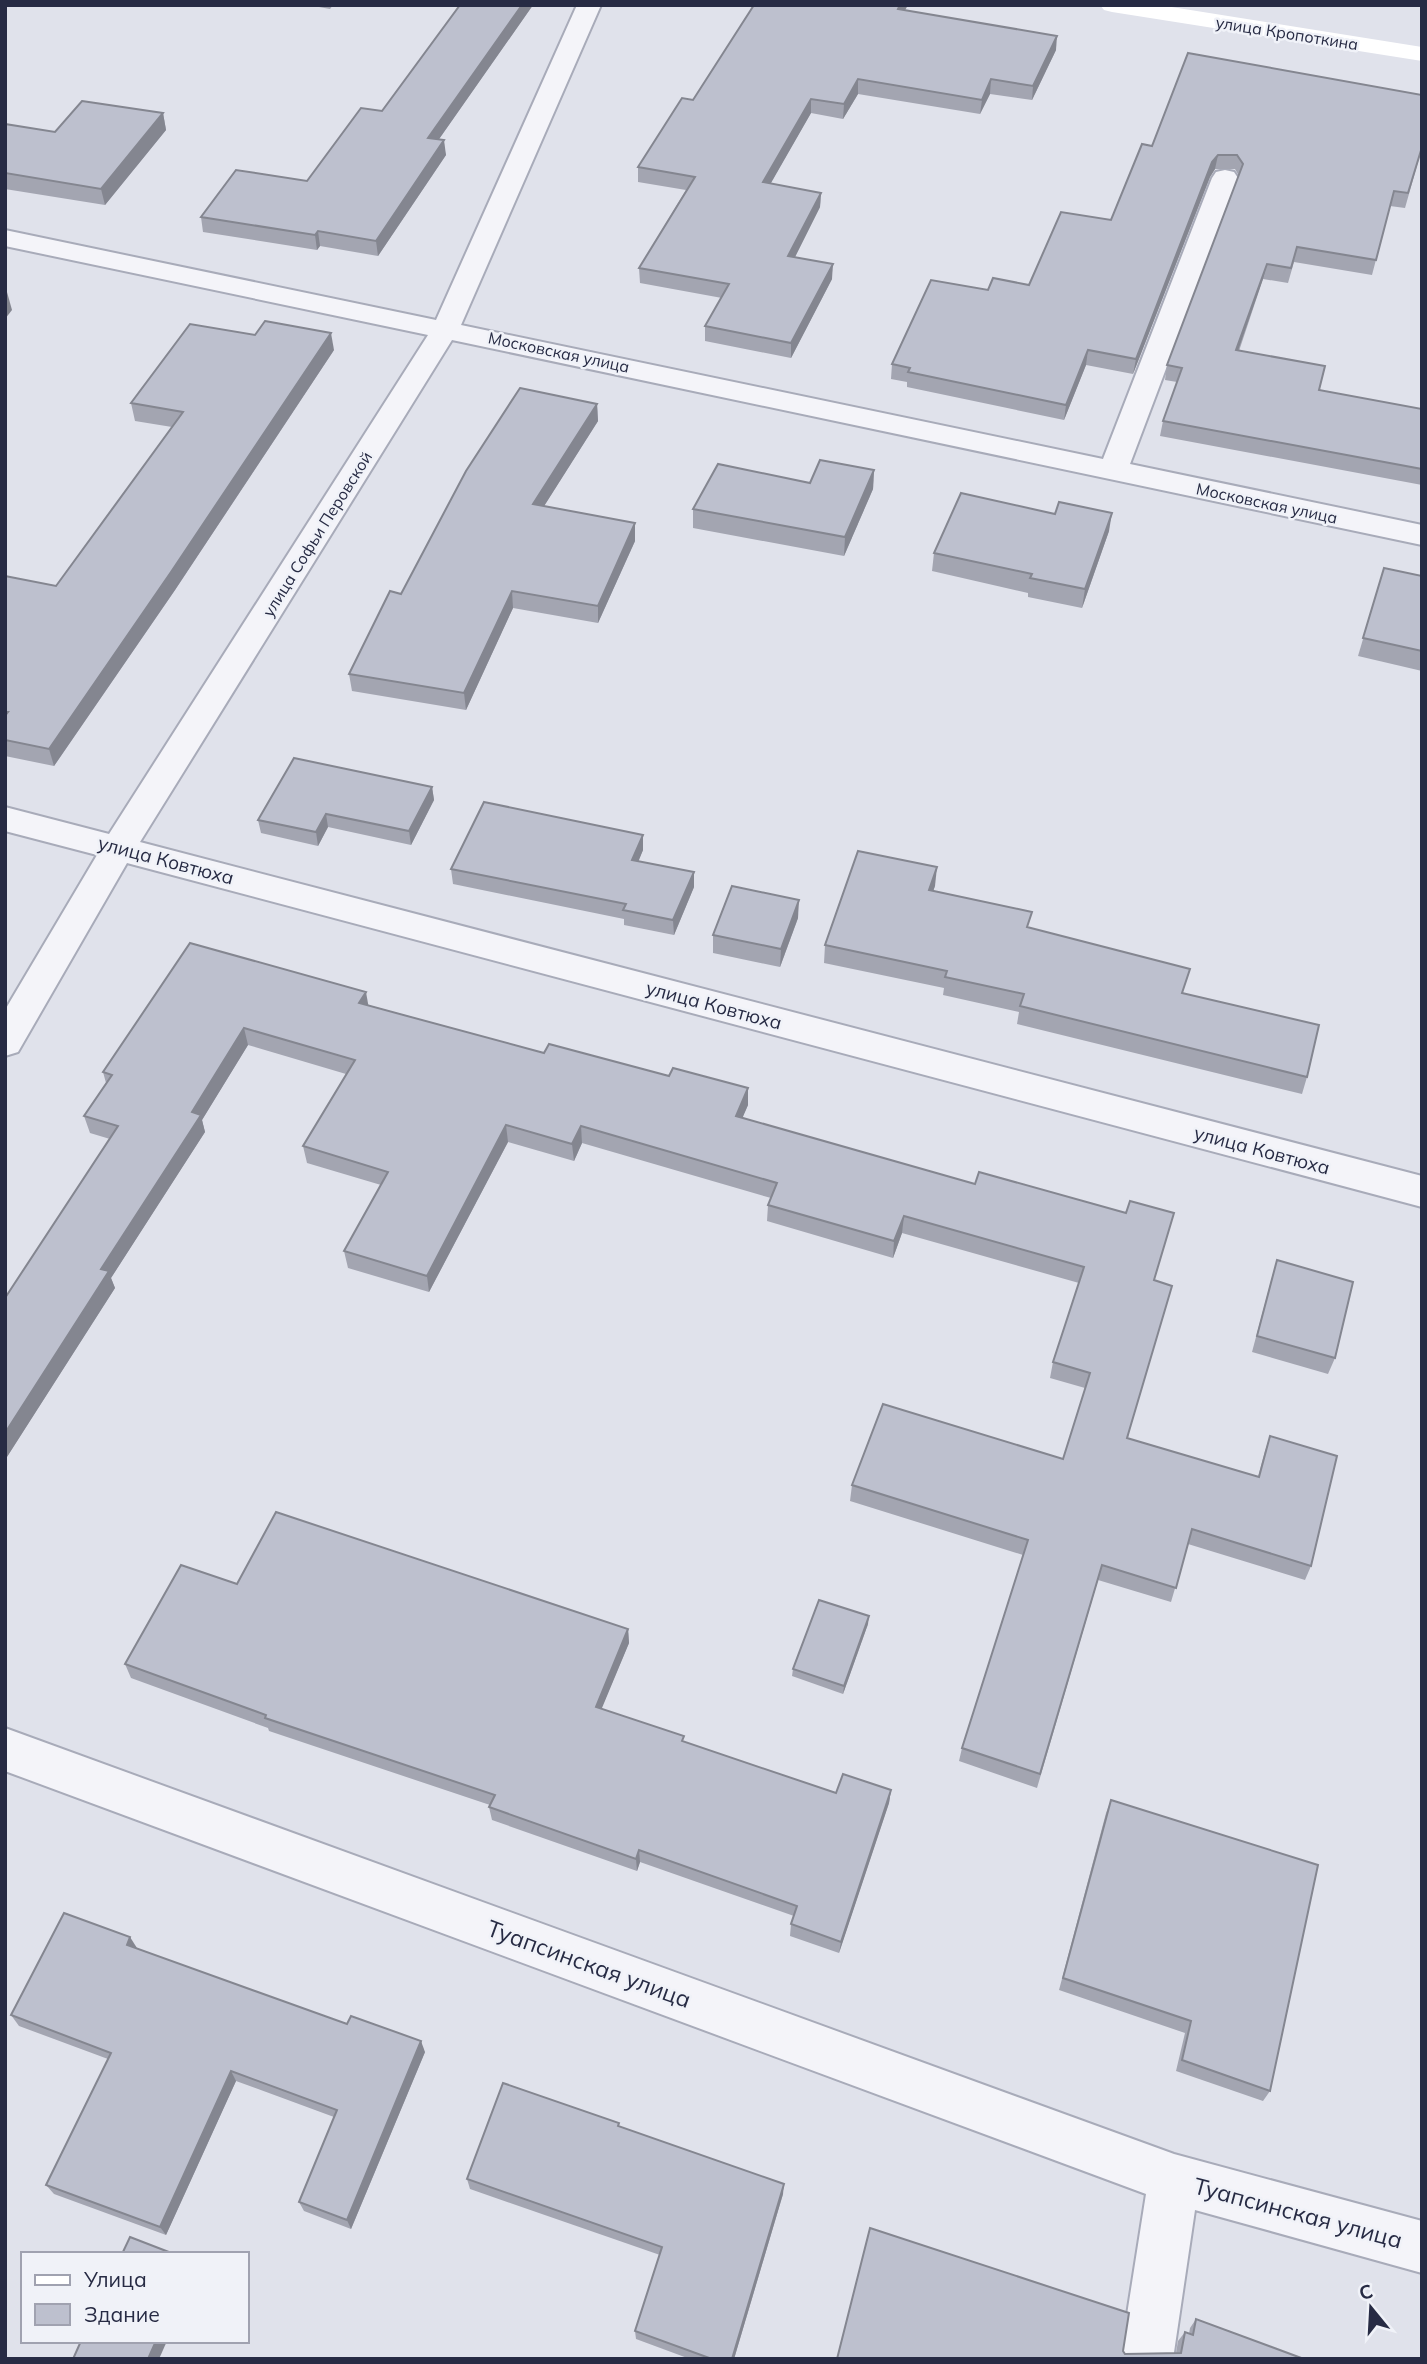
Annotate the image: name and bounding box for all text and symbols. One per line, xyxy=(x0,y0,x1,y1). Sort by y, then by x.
street label: улица Кропоткина xyxy=(1214,12,1360,54)
street label: Московская улица xyxy=(487,327,631,377)
street label: улица Софьи Перовской xyxy=(258,448,376,620)
street label: Московская улица xyxy=(1195,478,1339,528)
street label: улица Ковтюха xyxy=(95,830,237,890)
street label: улица Ковтюха xyxy=(643,975,785,1035)
street label: улица Ковтюха xyxy=(1191,1120,1333,1180)
street label: Туапсинская улица xyxy=(483,1913,695,2014)
street label: Туапсинская улица xyxy=(1191,2171,1406,2254)
legend xyxy=(21,2252,248,2343)
text: Улица xyxy=(83,2266,147,2292)
north arrow xyxy=(1336,2273,1406,2343)
text: С xyxy=(1356,2278,1376,2305)
text: Здание xyxy=(84,2301,160,2327)

